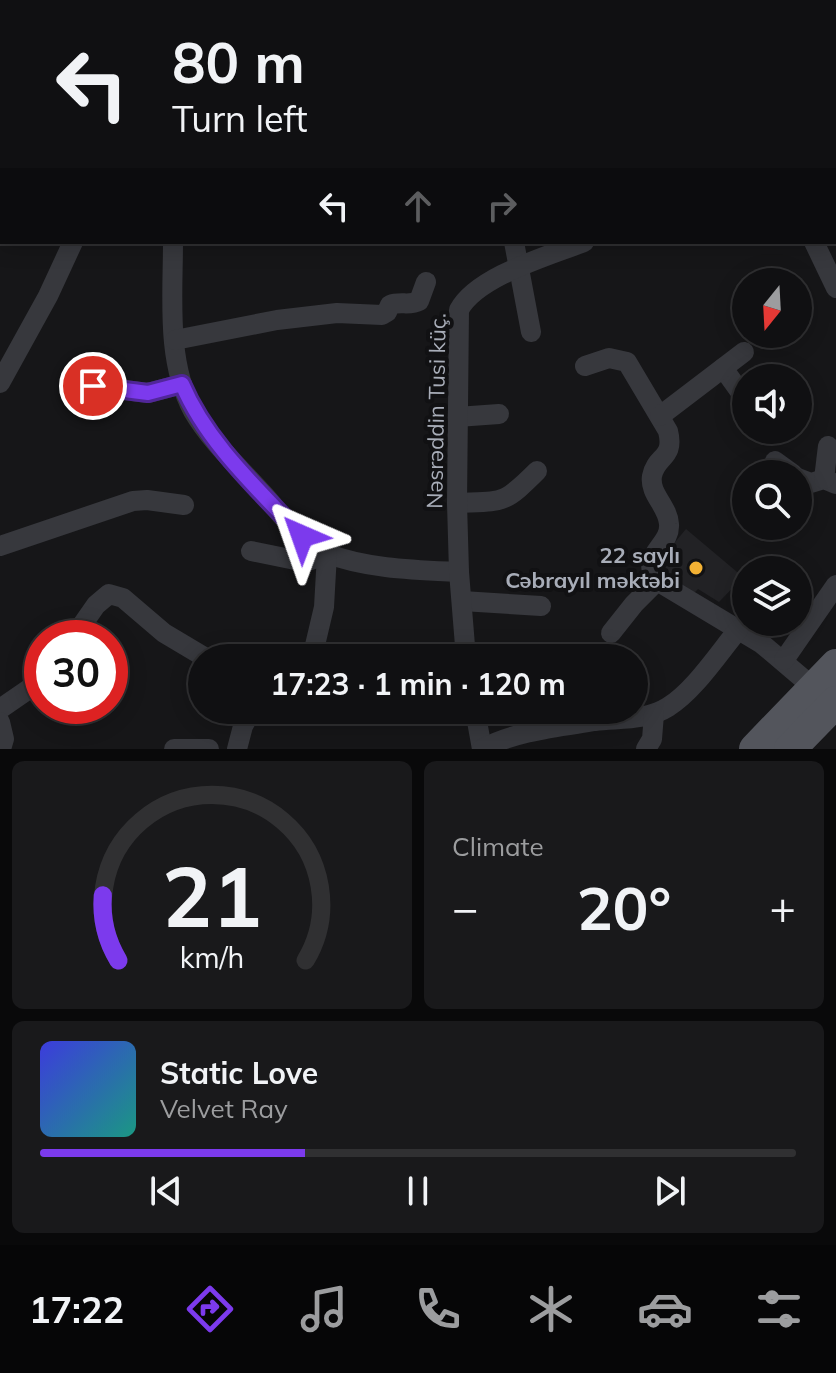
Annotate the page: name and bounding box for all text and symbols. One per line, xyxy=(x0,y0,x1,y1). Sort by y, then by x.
text: 80 m xyxy=(172,27,305,97)
icon: left xyxy=(40,32,144,136)
text: Turn left xyxy=(172,96,308,141)
icon: left xyxy=(312,184,356,228)
icon: ahead xyxy=(396,184,440,228)
icon: right xyxy=(480,184,524,228)
north arrow xyxy=(732,268,812,348)
map controls xyxy=(732,268,812,636)
street label: Nəsrəddin Tusi küç. xyxy=(420,313,452,509)
pin xyxy=(59,352,127,420)
icon: arrive xyxy=(71,364,115,408)
button: sound xyxy=(732,364,812,444)
button: search xyxy=(732,460,812,540)
position arrow xyxy=(260,494,344,578)
place label: 22 saylı Cəbrayıl məktəbi xyxy=(505,541,680,594)
button: layers xyxy=(732,556,812,636)
marker: 22 saylı Cəbrayıl məktəbi xyxy=(687,559,705,577)
speed limit sign: 30 xyxy=(24,620,128,724)
text: 17:23 · 1 min · 120 m xyxy=(270,665,566,703)
text: Climate xyxy=(452,830,544,863)
text: 21 xyxy=(162,843,262,948)
text: 20° xyxy=(577,870,671,945)
text: − xyxy=(452,880,478,935)
text: + xyxy=(770,880,796,935)
text: km/h xyxy=(180,939,244,975)
text: Static Love xyxy=(160,1054,318,1092)
text: Velvet Ray xyxy=(160,1092,288,1125)
icon: previous xyxy=(144,1169,188,1213)
icon: pause xyxy=(396,1169,440,1213)
icon: next xyxy=(648,1169,692,1213)
icon: directions xyxy=(182,1281,238,1337)
icon: music xyxy=(296,1281,352,1337)
icon: phone xyxy=(410,1281,466,1337)
icon: climate xyxy=(523,1281,579,1337)
icon: car xyxy=(637,1281,693,1337)
icon: filters xyxy=(751,1281,807,1337)
text: 17:22 xyxy=(29,1287,124,1332)

